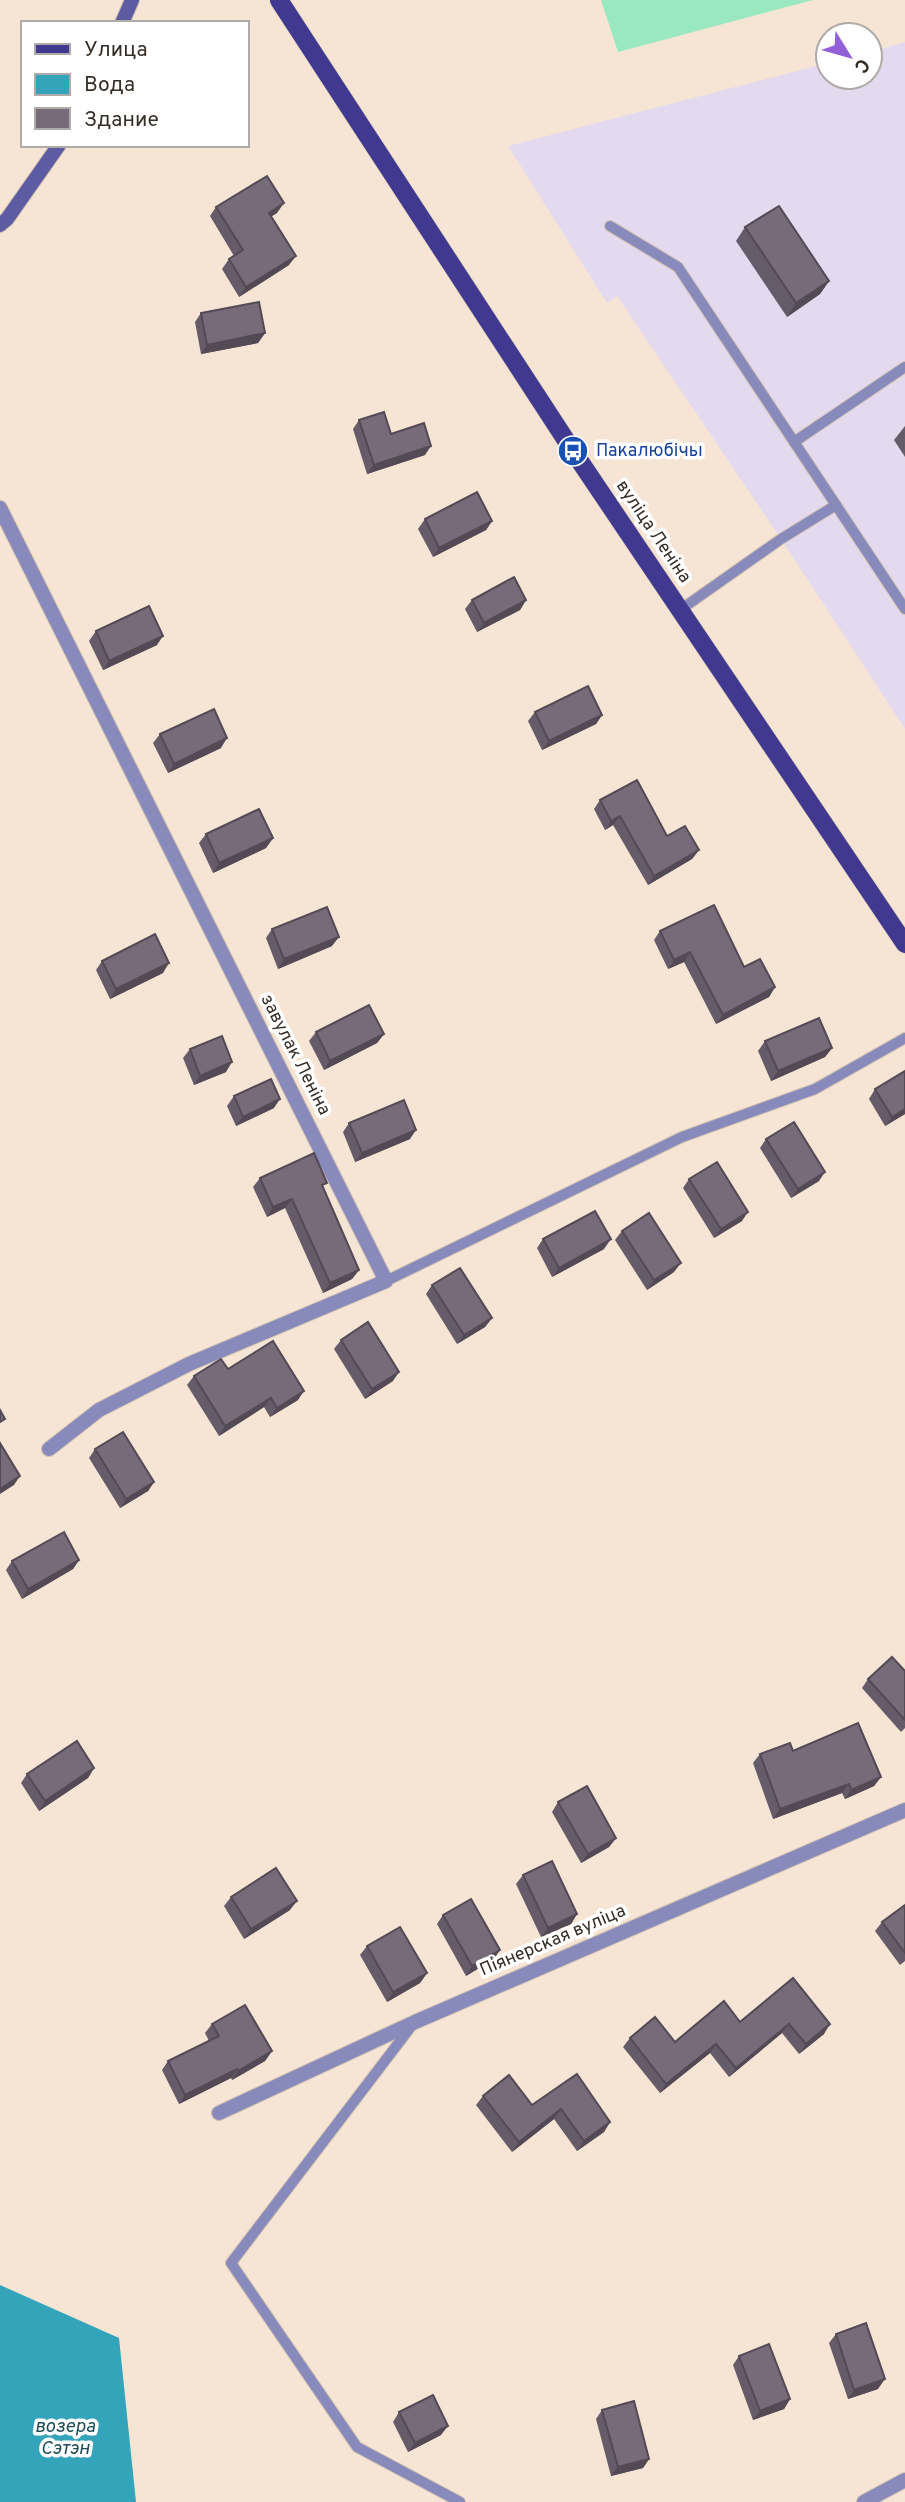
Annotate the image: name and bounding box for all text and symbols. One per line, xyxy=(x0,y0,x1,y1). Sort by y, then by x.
legend xyxy=(21,21,248,147)
north arrow xyxy=(814,21,884,91)
text: Улица xyxy=(84,37,148,64)
text: С xyxy=(848,53,874,77)
text: Вода xyxy=(84,72,135,99)
text: Здание xyxy=(84,107,159,134)
bus stop icon: Пакалюбічы xyxy=(556,434,590,468)
place label: Пакалюбічы xyxy=(596,440,703,463)
street label: вуліца Леніна xyxy=(610,476,696,588)
street label: завулак Леніна xyxy=(255,991,335,1119)
street label: Піянерская вуліца xyxy=(476,1900,630,1982)
water label: возера Сэтэн xyxy=(35,2415,95,2461)

